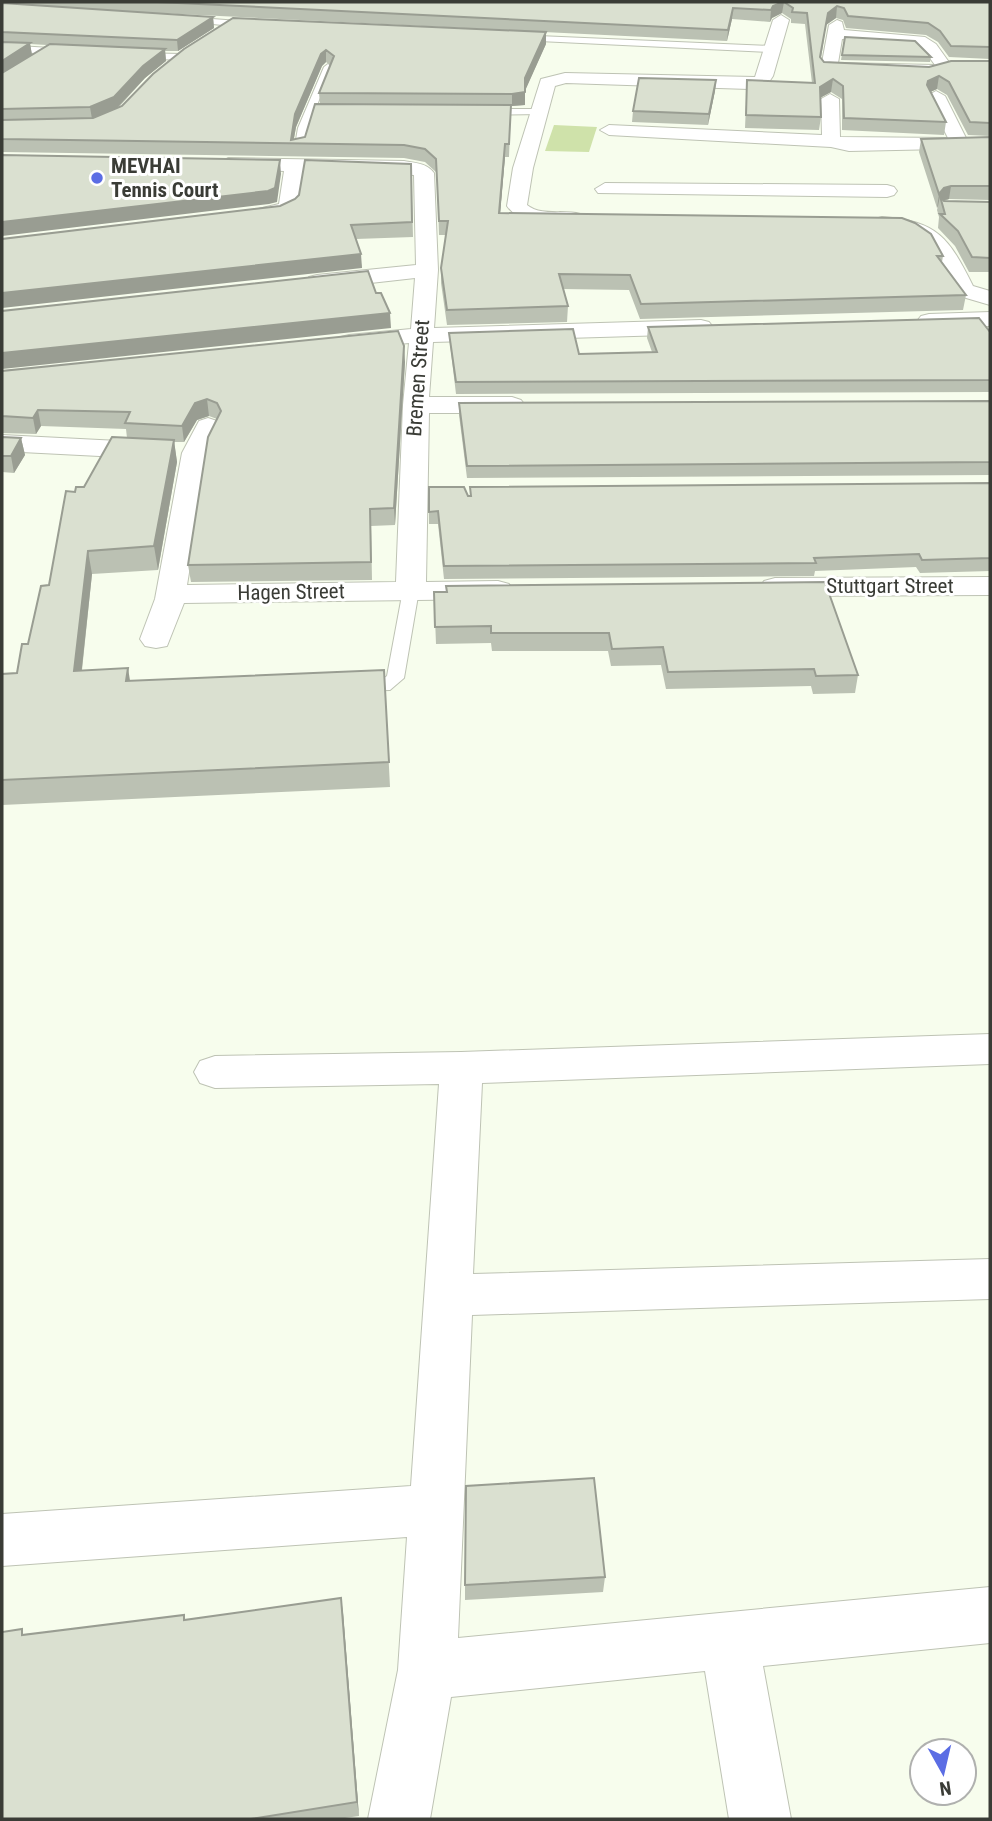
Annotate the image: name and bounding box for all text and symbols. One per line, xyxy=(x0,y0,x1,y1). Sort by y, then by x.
place label: MEVHAI Tennis Court xyxy=(111,154,219,202)
marker: MEVHAI Tennis Court xyxy=(89,170,105,186)
street label: Bremen Street xyxy=(402,319,434,437)
street label: Stuttgart Street xyxy=(826,574,954,598)
street label: Hagen Street xyxy=(237,579,345,605)
north arrow xyxy=(908,1737,978,1807)
text: N xyxy=(938,1776,953,1801)

